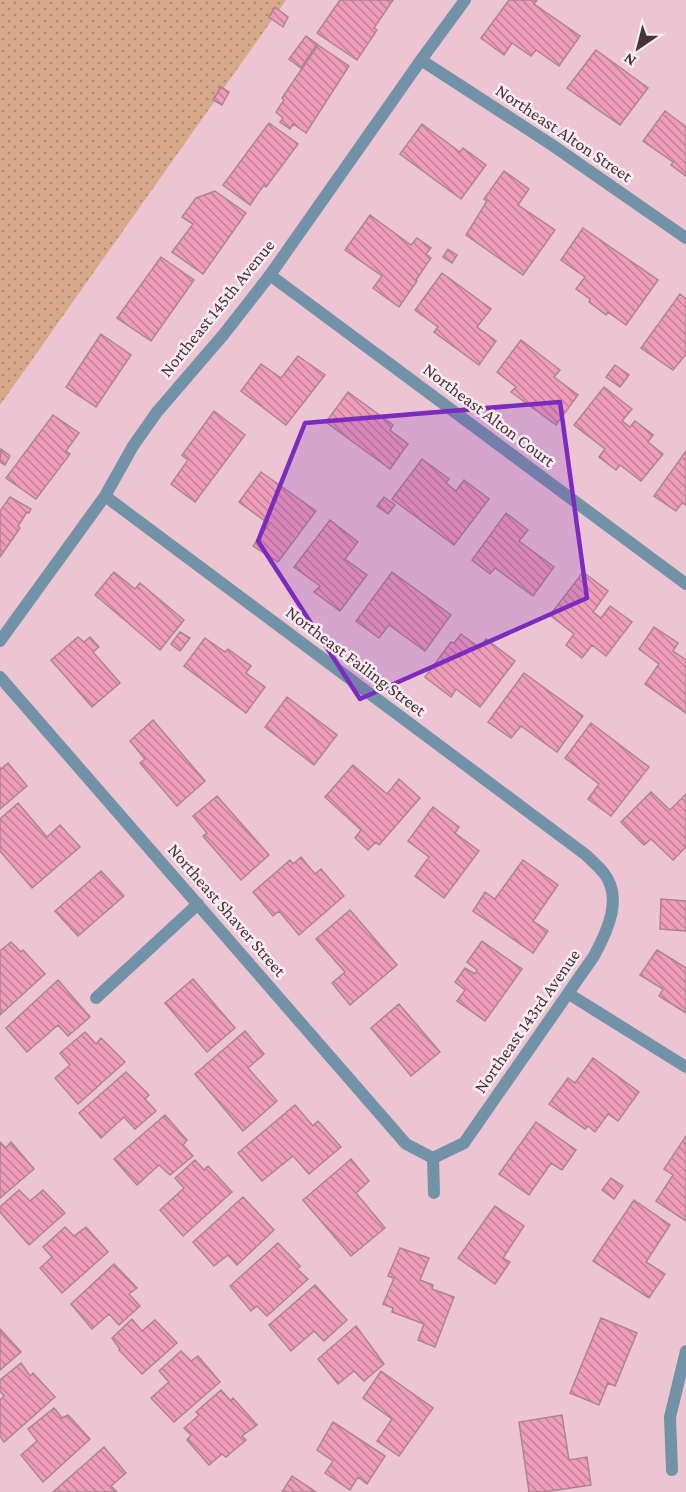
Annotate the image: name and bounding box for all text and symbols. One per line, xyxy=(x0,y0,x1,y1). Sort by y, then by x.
north arrow xyxy=(608,18,668,78)
text: N xyxy=(620,50,639,70)
street label: Northeast Alton Street xyxy=(492,80,637,187)
street label: Northeast 145th Avenue xyxy=(155,235,279,381)
street label: Northeast Alton Court xyxy=(419,359,560,472)
street label: Northeast Failing Street xyxy=(282,602,431,721)
street label: Northeast Shaver Street xyxy=(164,839,291,981)
street label: Northeast 143rd Avenue xyxy=(470,945,584,1097)

